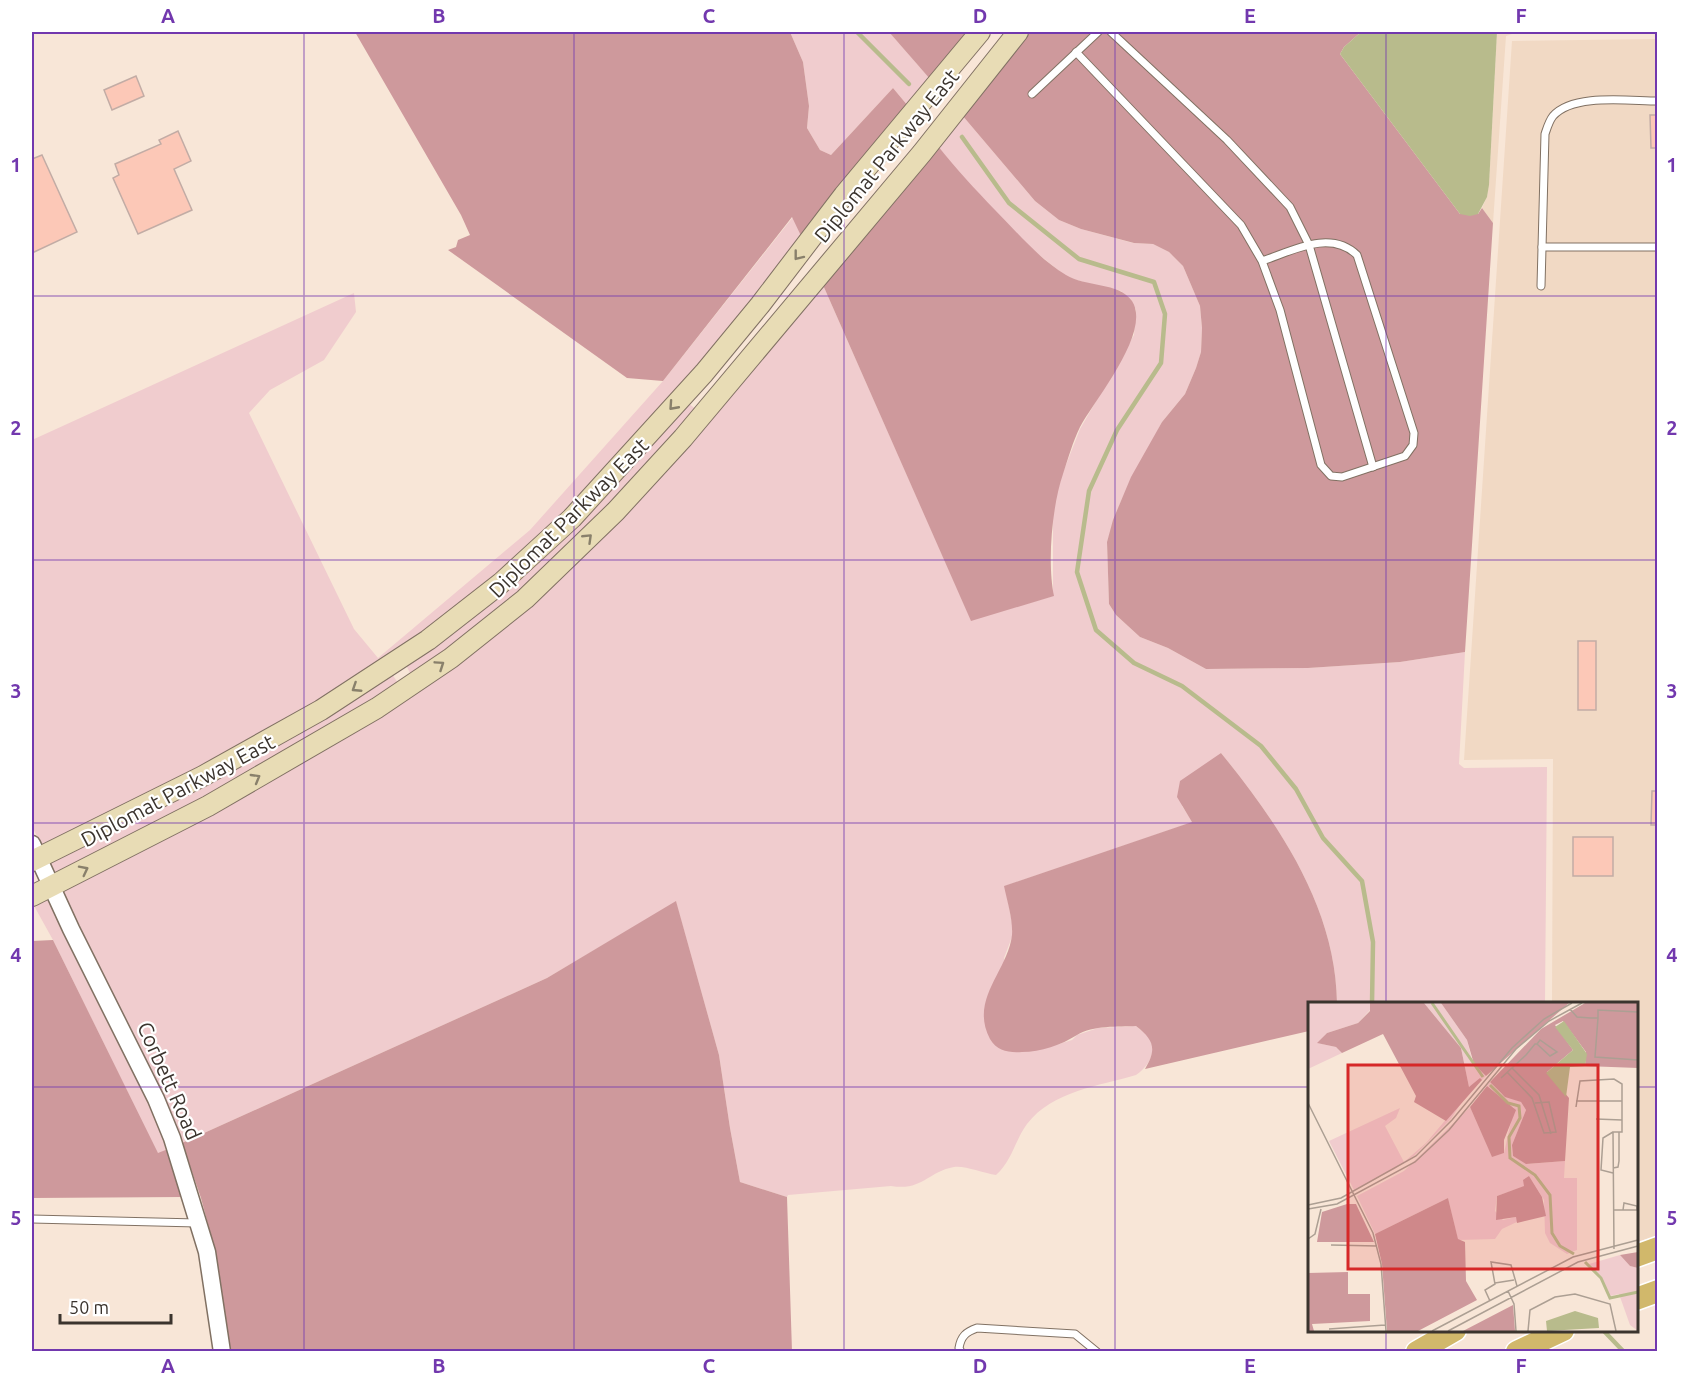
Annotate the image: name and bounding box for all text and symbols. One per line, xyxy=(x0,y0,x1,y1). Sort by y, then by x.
text: A xyxy=(161,4,175,27)
text: B xyxy=(432,4,446,27)
text: C xyxy=(703,4,716,27)
text: D xyxy=(973,4,987,27)
text: E xyxy=(1244,4,1256,27)
text: F xyxy=(1515,4,1527,27)
street label: Diplomat Parkway East xyxy=(809,64,963,247)
text: 1 xyxy=(10,153,22,176)
text: 1 xyxy=(1666,153,1678,176)
one-way arrow xyxy=(794,250,805,261)
one-way arrow xyxy=(669,399,680,410)
text: 2 xyxy=(10,416,22,439)
text: 2 xyxy=(1666,416,1678,439)
street label: Diplomat Parkway East xyxy=(484,433,653,602)
one-way arrow xyxy=(580,535,591,546)
one-way arrow xyxy=(433,661,444,672)
text: 3 xyxy=(10,679,22,702)
text: 3 xyxy=(1666,679,1678,702)
one-way arrow xyxy=(352,680,362,692)
street label: Diplomat Parkway East xyxy=(77,729,278,851)
one-way arrow xyxy=(250,774,260,785)
one-way arrow xyxy=(78,865,89,877)
text: 4 xyxy=(10,943,22,966)
text: 4 xyxy=(1666,943,1678,966)
inset map xyxy=(1308,1002,1638,1332)
street label: Corbett Road xyxy=(133,1018,207,1143)
text: 5 xyxy=(10,1206,22,1229)
text: 5 xyxy=(1666,1206,1678,1229)
scale bar xyxy=(60,1287,171,1325)
text: 50 m xyxy=(69,1297,109,1317)
text: A xyxy=(161,1354,175,1377)
text: B xyxy=(432,1354,446,1377)
text: C xyxy=(703,1354,716,1377)
text: D xyxy=(973,1354,987,1377)
text: E xyxy=(1244,1354,1256,1377)
text: F xyxy=(1515,1354,1527,1377)

